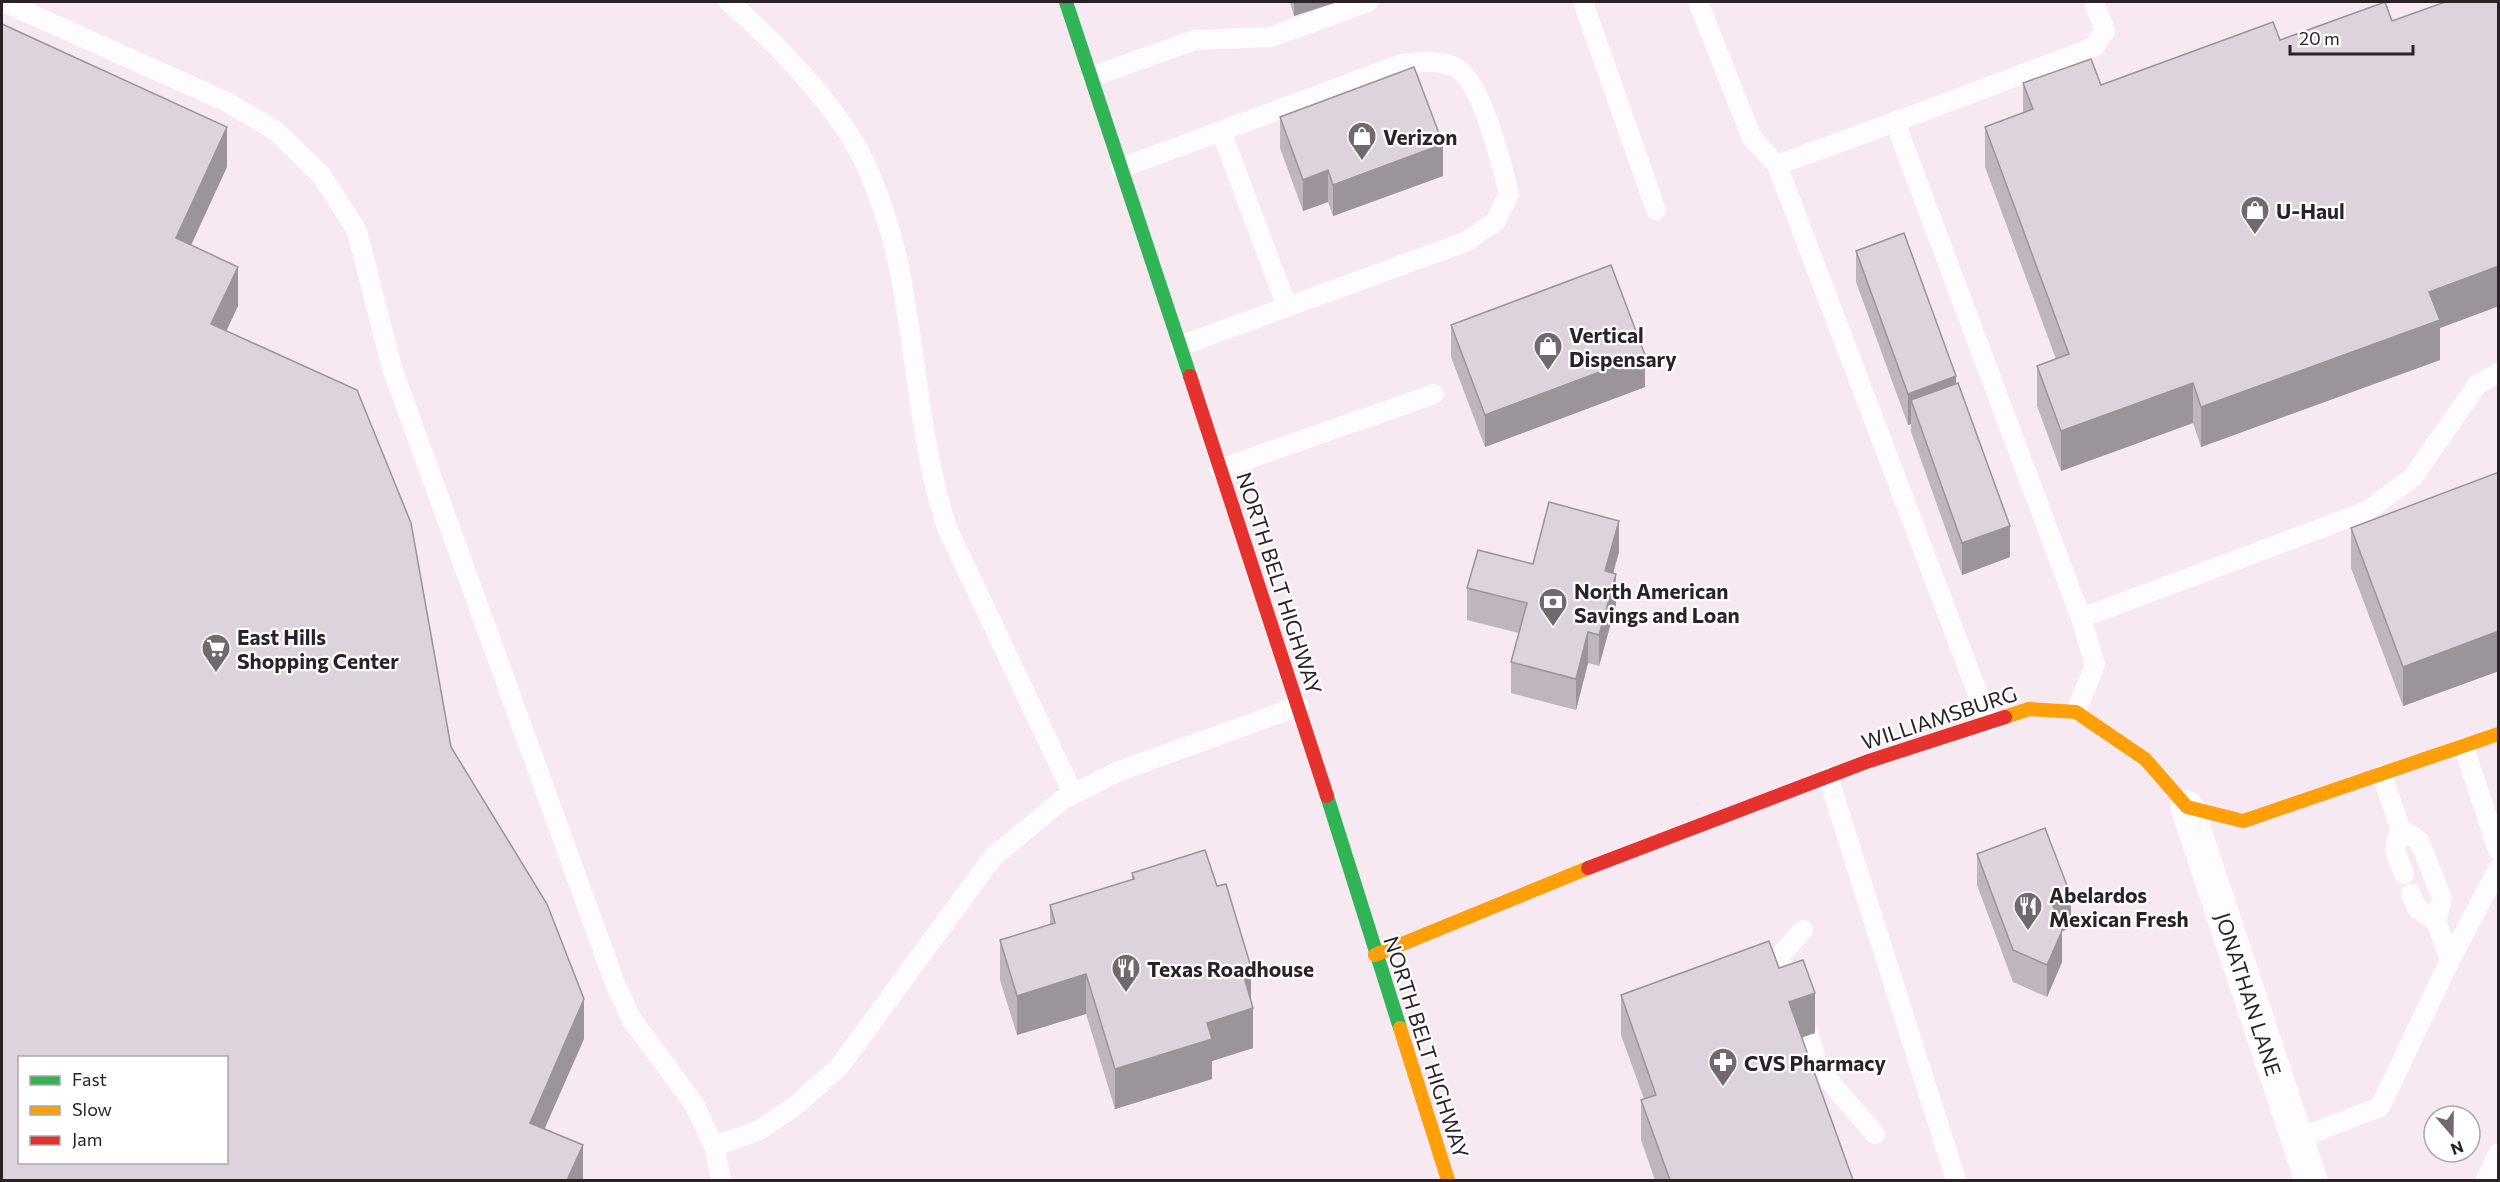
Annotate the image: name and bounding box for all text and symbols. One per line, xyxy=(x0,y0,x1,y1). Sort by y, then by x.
scale bar xyxy=(2290,18,2413,56)
text: 20 m xyxy=(2299,27,2340,49)
shop icon: Verizon xyxy=(1346,120,1378,162)
place label: Verizon xyxy=(1383,124,1457,149)
shop icon: U-Haul xyxy=(2239,194,2271,236)
place label: U-Haul xyxy=(2276,198,2345,223)
place label: Vertical Dispensary xyxy=(1569,322,1677,371)
shop icon: Vertical Dispensary xyxy=(1532,330,1564,372)
street label: NORTH BELT HIGHWAY xyxy=(1232,469,1328,698)
place label: North American Savings and Loan xyxy=(1574,578,1740,627)
bank icon: North American Savings and Loan xyxy=(1537,586,1569,628)
place label: East Hills Shopping Center xyxy=(237,624,399,673)
supermarket icon: East Hills Shopping Center xyxy=(200,632,232,674)
street label: WILLIAMSBURG xyxy=(1858,680,2020,754)
place label: Abelardos Mexican Fresh xyxy=(2049,882,2189,931)
restaurant icon: Abelardos Mexican Fresh xyxy=(2012,890,2044,932)
street label: JONATHAN LANE xyxy=(2211,909,2287,1079)
street label: NORTH BELT HIGHWAY xyxy=(1379,933,1475,1162)
restaurant icon: Texas Roadhouse xyxy=(1110,952,1142,994)
place label: Texas Roadhouse xyxy=(1147,956,1314,981)
pharmacy icon: CVS Pharmacy xyxy=(1707,1046,1739,1088)
place label: CVS Pharmacy xyxy=(1744,1050,1887,1075)
legend xyxy=(18,1056,228,1164)
text: Fast xyxy=(72,1068,107,1090)
text: Slow xyxy=(72,1098,112,1120)
north arrow xyxy=(2422,1104,2482,1164)
text: Jam xyxy=(72,1128,102,1150)
text: N xyxy=(2448,1138,2466,1160)

